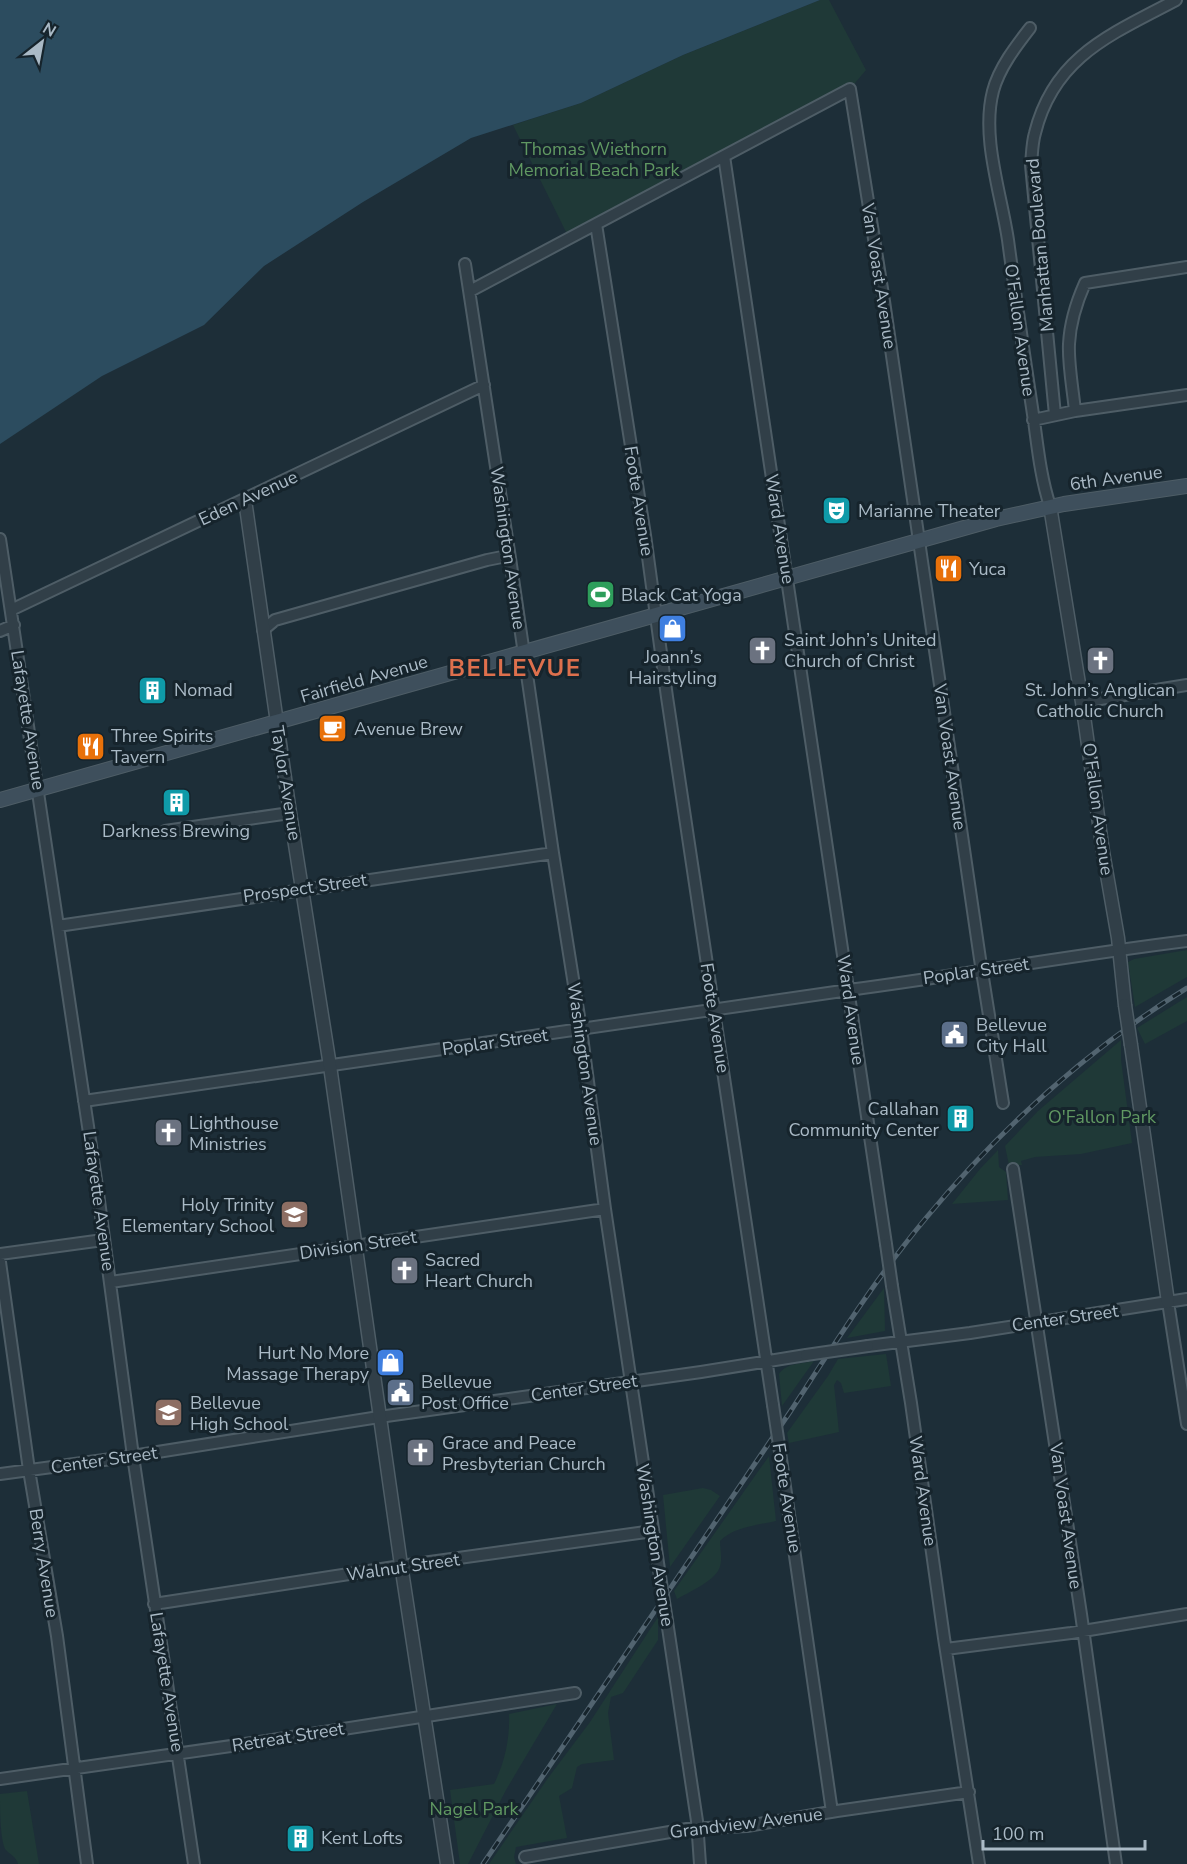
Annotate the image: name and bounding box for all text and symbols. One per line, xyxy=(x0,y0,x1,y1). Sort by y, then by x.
north arrow xyxy=(12,12,72,72)
text: N xyxy=(38,17,60,43)
park label: Thomas Wiethorn Memorial Beach Park xyxy=(509,137,680,182)
street label: Manhattan Boulevard xyxy=(1020,157,1060,333)
street label: Van Voast Avenue xyxy=(855,200,902,351)
street label: O’Fallon Avenue xyxy=(999,262,1041,398)
street label: Foote Avenue xyxy=(618,444,660,558)
street label: 6th Avenue xyxy=(1068,460,1164,496)
street label: Eden Avenue xyxy=(195,465,301,531)
street label: Washington Avenue xyxy=(485,465,531,631)
street label: Ward Avenue xyxy=(759,472,801,586)
theatre icon: Marianne Theater xyxy=(821,495,853,527)
place label: Marianne Theater xyxy=(858,499,1001,523)
restaurant icon: Yuca xyxy=(932,553,964,585)
place label: Yuca xyxy=(968,557,1006,581)
sports icon: Black Cat Yoga xyxy=(584,579,616,611)
place label: Black Cat Yoga xyxy=(621,583,742,607)
shop icon: Joann’s Hairstyling xyxy=(657,612,689,644)
place label: Saint John’s United Church of Christ xyxy=(784,628,937,673)
church icon: Saint John’s United Church of Christ xyxy=(747,634,779,666)
place label: Joann’s Hairstyling xyxy=(629,645,717,690)
church icon: St. John’s Anglican Catholic Church xyxy=(1084,645,1116,677)
street label: Lafayette Avenue xyxy=(5,648,51,792)
street label: Fairfield Avenue xyxy=(298,649,430,709)
district label: BELLEVUE xyxy=(448,652,582,684)
building icon: Nomad xyxy=(137,674,169,706)
place label: Nomad xyxy=(174,678,233,702)
place label: St. John’s Anglican Catholic Church xyxy=(1025,678,1175,723)
street label: Van Voast Avenue xyxy=(928,681,972,832)
cafe icon: Avenue Brew xyxy=(317,713,349,745)
place label: Avenue Brew xyxy=(354,717,463,741)
place label: Three Spirits Tavern xyxy=(111,724,213,769)
street label: Taylor Avenue xyxy=(265,724,307,842)
restaurant icon: Three Spirits Tavern xyxy=(74,730,106,762)
street label: O’Fallon Avenue xyxy=(1077,741,1119,877)
building icon: Darkness Brewing xyxy=(160,786,192,818)
place label: Darkness Brewing xyxy=(102,819,250,843)
street label: Prospect Street xyxy=(242,867,369,909)
street label: Poplar Street xyxy=(922,952,1031,990)
street label: Ward Avenue xyxy=(831,953,871,1067)
street label: Foote Avenue xyxy=(694,961,736,1075)
street label: Washington Avenue xyxy=(562,981,608,1147)
place label: Bellevue City Hall xyxy=(976,1013,1047,1058)
public building icon: Bellevue City Hall xyxy=(939,1019,971,1051)
street label: Poplar Street xyxy=(441,1023,550,1061)
place label: Callahan Community Center xyxy=(788,1097,940,1142)
building icon: Callahan Community Center xyxy=(944,1103,976,1135)
park label: O'Fallon Park xyxy=(1048,1105,1157,1129)
place label: Lighthouse Ministries xyxy=(189,1111,279,1156)
church icon: Lighthouse Ministries xyxy=(152,1117,184,1149)
street label: Lafayette Avenue xyxy=(77,1129,121,1273)
place label: Holy Trinity Elementary School xyxy=(122,1193,275,1238)
school or university icon: Holy Trinity Elementary School xyxy=(279,1199,311,1231)
street label: Division Street xyxy=(298,1225,419,1265)
place label: Sacred Heart Church xyxy=(425,1248,533,1293)
church icon: Sacred Heart Church xyxy=(388,1254,420,1286)
street label: Center Street xyxy=(1010,1299,1120,1337)
place label: Hurt No More Massage Therapy xyxy=(226,1341,370,1386)
shop icon: Hurt No More Massage Therapy xyxy=(374,1347,406,1379)
street label: Center Street xyxy=(529,1369,639,1407)
place label: Bellevue Post Office xyxy=(421,1370,509,1415)
public building icon: Bellevue Post Office xyxy=(384,1376,416,1408)
place label: Bellevue High School xyxy=(190,1391,289,1436)
school or university icon: Bellevue High School xyxy=(153,1397,185,1429)
place label: Grace and Peace Presbyterian Church xyxy=(442,1431,606,1476)
street label: Ward Avenue xyxy=(903,1434,943,1548)
church icon: Grace and Peace Presbyterian Church xyxy=(405,1437,437,1469)
street label: Van Voast Avenue xyxy=(1044,1440,1088,1591)
street label: Center Street xyxy=(49,1441,159,1479)
street label: Foote Avenue xyxy=(766,1441,808,1555)
street label: Washington Avenue xyxy=(630,1462,680,1628)
street label: Berry Avenue xyxy=(24,1507,64,1619)
street label: Walnut Street xyxy=(345,1547,462,1587)
street label: Lafayette Avenue xyxy=(144,1610,190,1754)
street label: Retreat Street xyxy=(230,1716,346,1758)
park label: Nagel Park xyxy=(430,1797,519,1821)
street label: Grandview Avenue xyxy=(668,1802,824,1844)
scale bar xyxy=(983,1813,1145,1851)
building icon: Kent Lofts xyxy=(284,1822,316,1854)
text: 100 m xyxy=(992,1822,1044,1846)
place label: Kent Lofts xyxy=(321,1826,403,1850)

